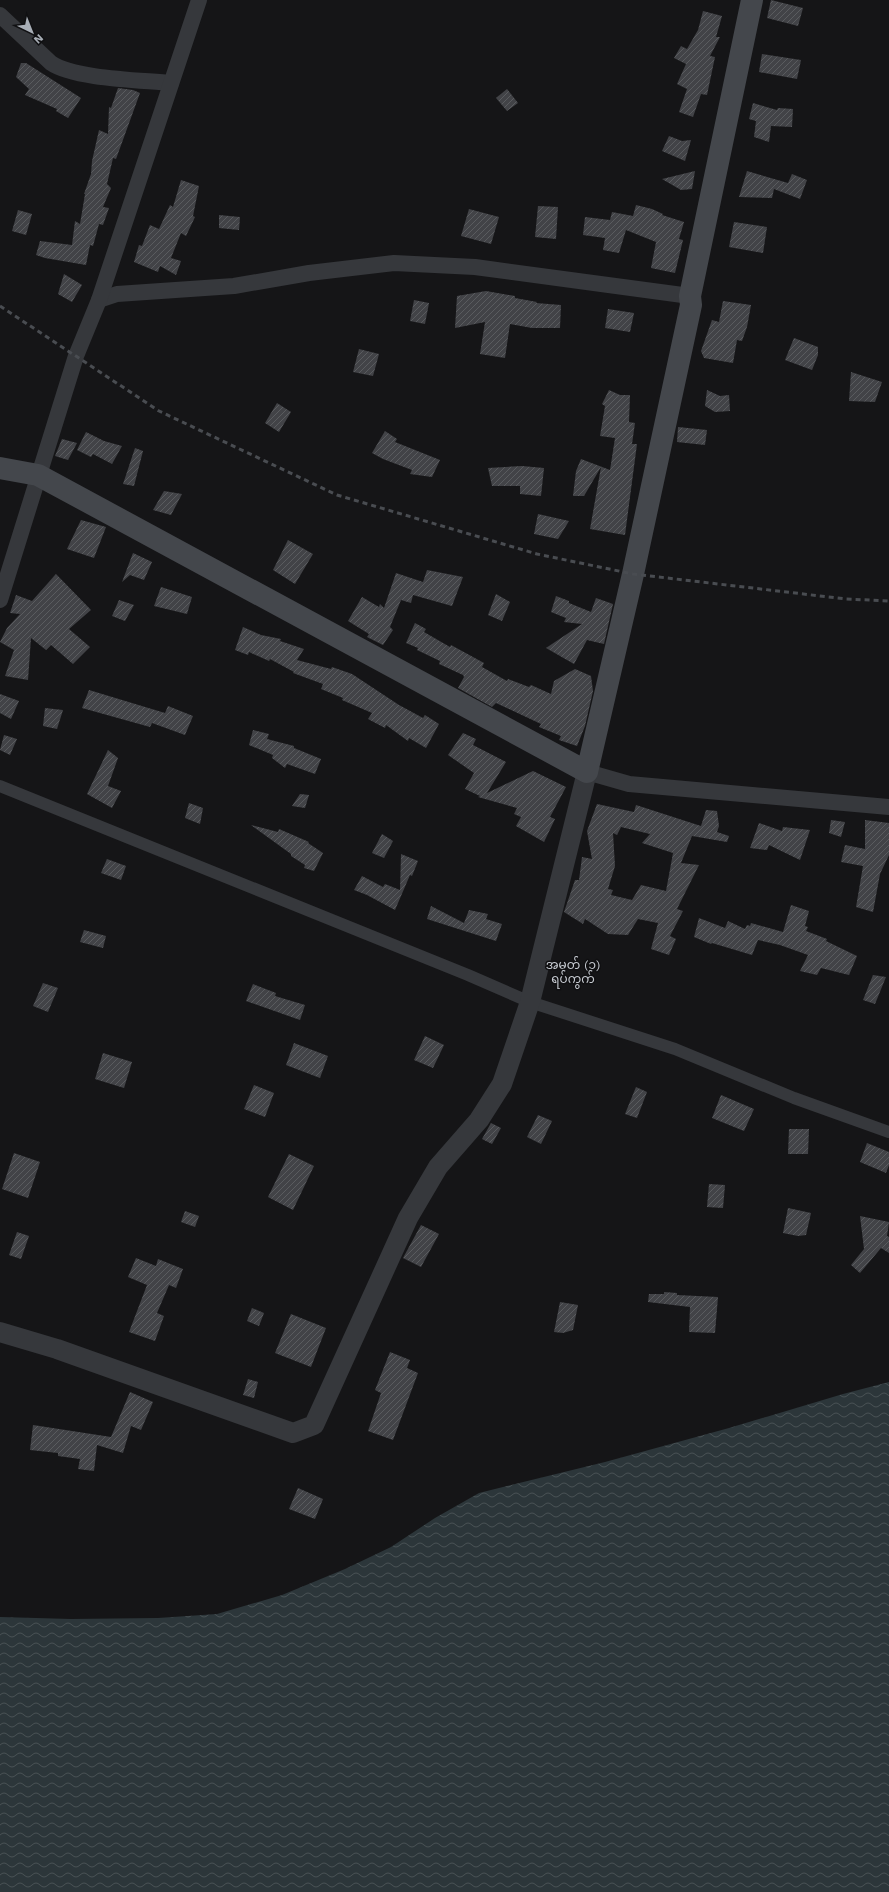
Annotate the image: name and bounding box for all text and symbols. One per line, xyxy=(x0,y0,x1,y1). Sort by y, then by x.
north arrow xyxy=(12,12,52,52)
text: N xyxy=(31,31,46,46)
district label: အမှတ် (၁) ရပ်ကွက် xyxy=(546,956,600,989)

